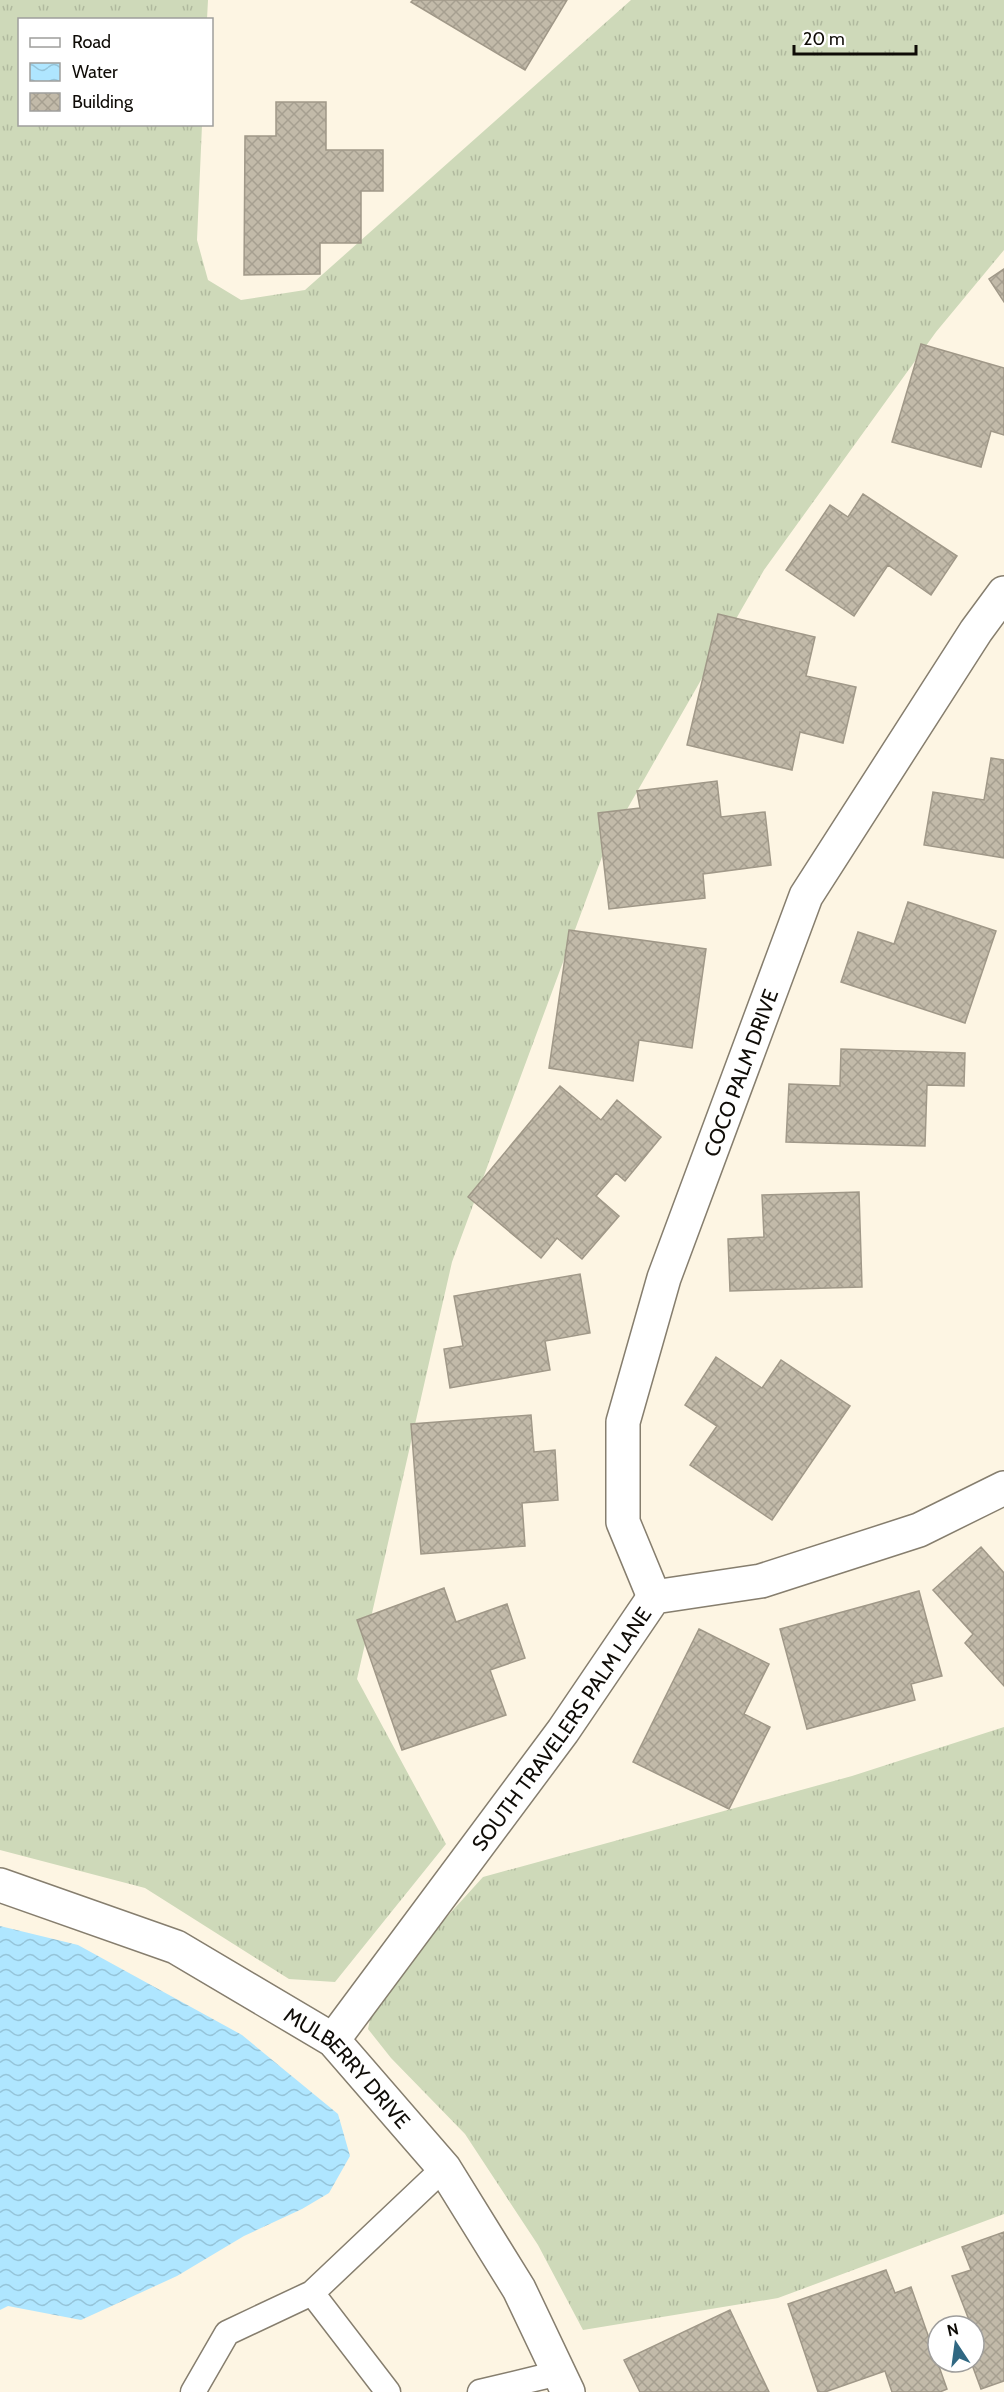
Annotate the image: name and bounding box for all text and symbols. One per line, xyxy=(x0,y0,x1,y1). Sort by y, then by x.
legend xyxy=(18,18,213,126)
scale bar xyxy=(794,18,916,56)
text: 20 m xyxy=(803,28,845,50)
text: Road xyxy=(72,31,111,53)
text: Water xyxy=(72,61,118,83)
text: Building xyxy=(72,91,134,113)
street label: COCO PALM DRIVE xyxy=(698,985,783,1160)
street label: SOUTH TRAVELERS PALM LANE xyxy=(466,1602,656,1855)
street label: MULBERRY DRIVE xyxy=(280,2002,416,2133)
north arrow xyxy=(926,2314,986,2374)
text: N xyxy=(945,2319,960,2340)

